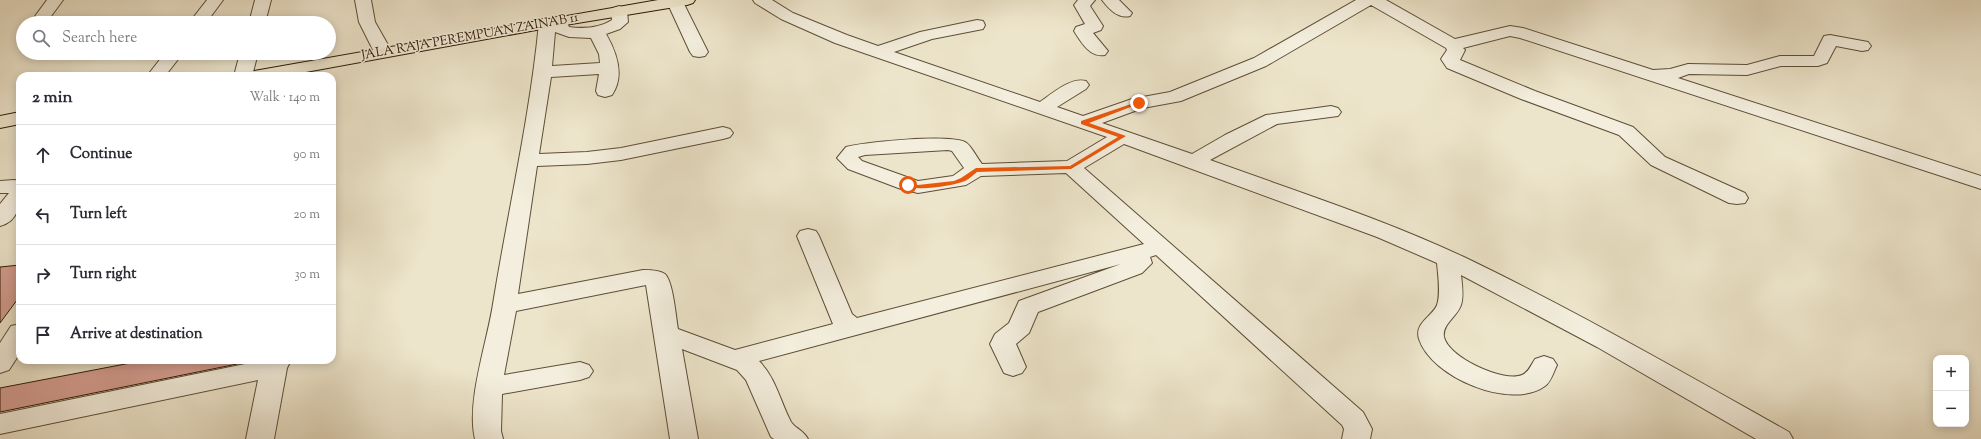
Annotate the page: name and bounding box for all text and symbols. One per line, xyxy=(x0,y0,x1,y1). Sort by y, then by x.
street label: JALA RAJA PEREMPUAN ZAINAB 11 xyxy=(359,9,581,65)
search box xyxy=(16,16,336,60)
icon: search xyxy=(30,27,52,49)
text: Search here xyxy=(62,28,137,49)
text: 2 min xyxy=(32,86,73,110)
text: Walk · 140 m xyxy=(249,89,320,107)
route end xyxy=(1130,94,1148,112)
icon: ahead xyxy=(32,144,54,166)
text: Continue xyxy=(70,144,132,165)
text: 90 m xyxy=(293,146,320,164)
route start xyxy=(899,176,917,194)
icon: left xyxy=(32,204,54,226)
text: Turn left xyxy=(70,204,127,225)
text: 20 m xyxy=(294,206,320,224)
icon: right xyxy=(32,264,54,286)
text: Turn right xyxy=(70,264,136,285)
text: 30 m xyxy=(294,266,320,284)
icon: arrive xyxy=(32,324,54,346)
text: Arrive at destination xyxy=(70,324,203,345)
map controls xyxy=(1933,355,1969,427)
button: + xyxy=(1933,355,1969,391)
button: − xyxy=(1933,391,1969,427)

